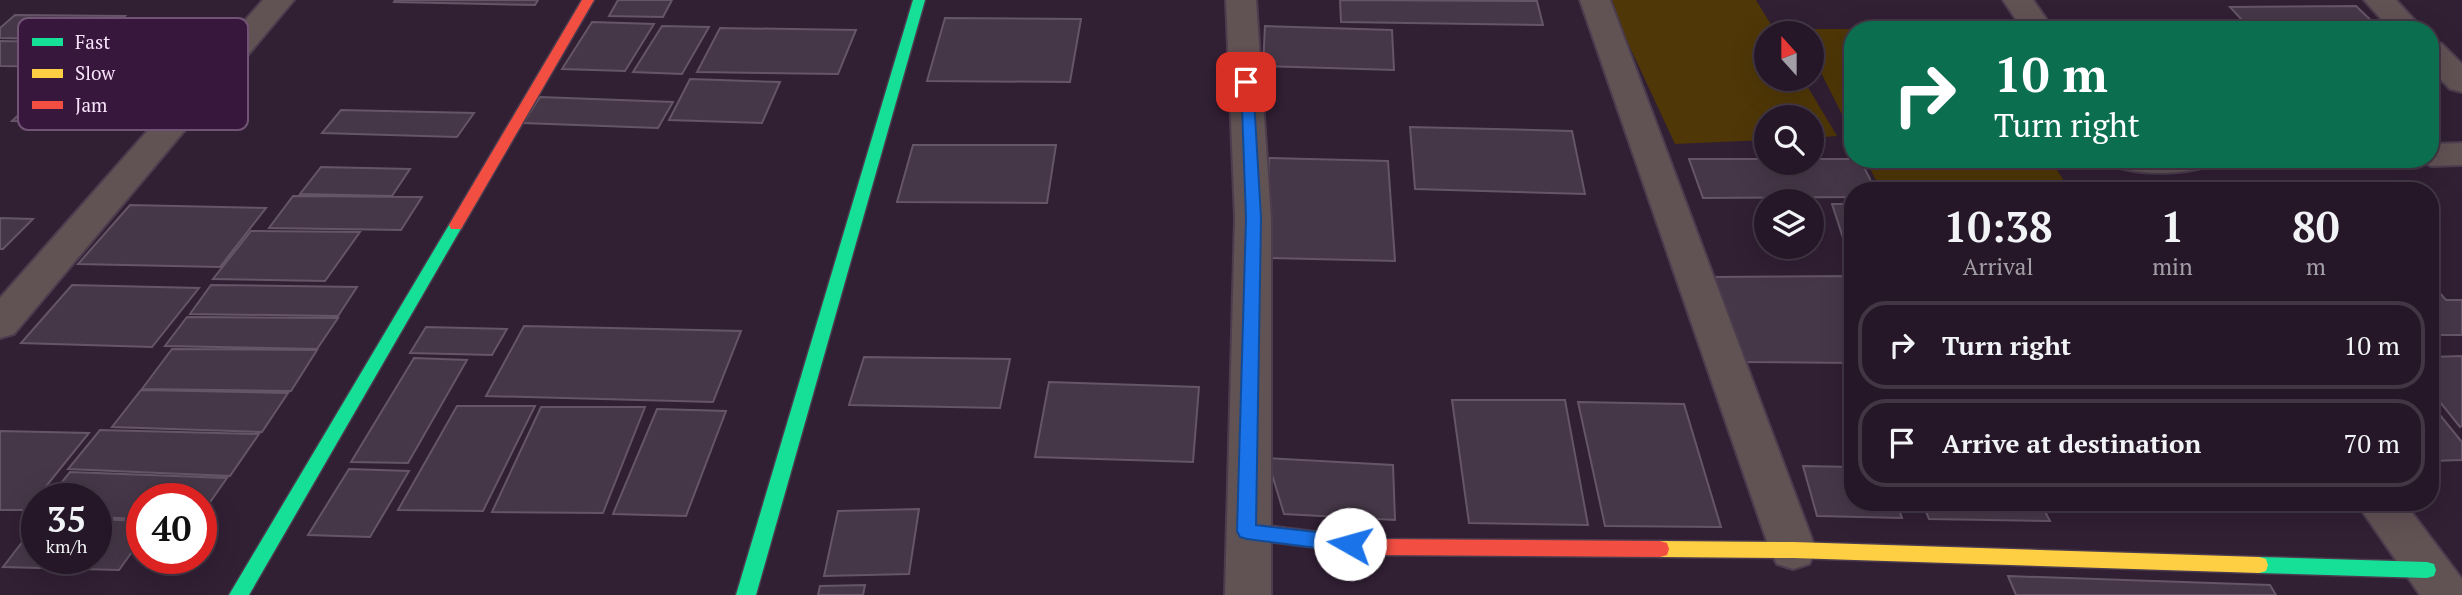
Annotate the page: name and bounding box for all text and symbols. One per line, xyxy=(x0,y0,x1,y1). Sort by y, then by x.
legend xyxy=(18,18,248,130)
north arrow xyxy=(1754,21,1824,91)
map controls xyxy=(1754,21,1824,259)
text: Fast xyxy=(75,29,110,54)
text: 10 m xyxy=(1994,41,2108,106)
icon: right xyxy=(1879,49,1970,140)
pin xyxy=(1216,52,1276,112)
text: Slow xyxy=(75,60,116,85)
icon: arrive xyxy=(1227,63,1265,101)
text: Jam xyxy=(75,92,108,117)
text: Turn right xyxy=(1994,104,2140,146)
button: search xyxy=(1754,105,1824,175)
button: layers xyxy=(1754,189,1824,259)
text: 10:38 xyxy=(1943,198,2053,254)
text: 1 xyxy=(2161,198,2184,254)
text: 80 xyxy=(2292,198,2340,254)
text: Arrival xyxy=(1963,251,2033,282)
text: min xyxy=(2152,251,2193,282)
text: m xyxy=(2306,251,2326,282)
icon: right xyxy=(1883,326,1921,364)
text: Turn right xyxy=(1942,328,2071,362)
text: 10 m xyxy=(2344,328,2400,362)
icon: arrive xyxy=(1883,424,1921,462)
text: Arrive at destination xyxy=(1942,426,2201,460)
text: 70 m xyxy=(2344,426,2400,460)
speed limit sign: 40 xyxy=(126,483,217,574)
text: 35 xyxy=(47,496,86,542)
position arrow xyxy=(1313,507,1387,581)
text: km/h xyxy=(46,534,87,558)

